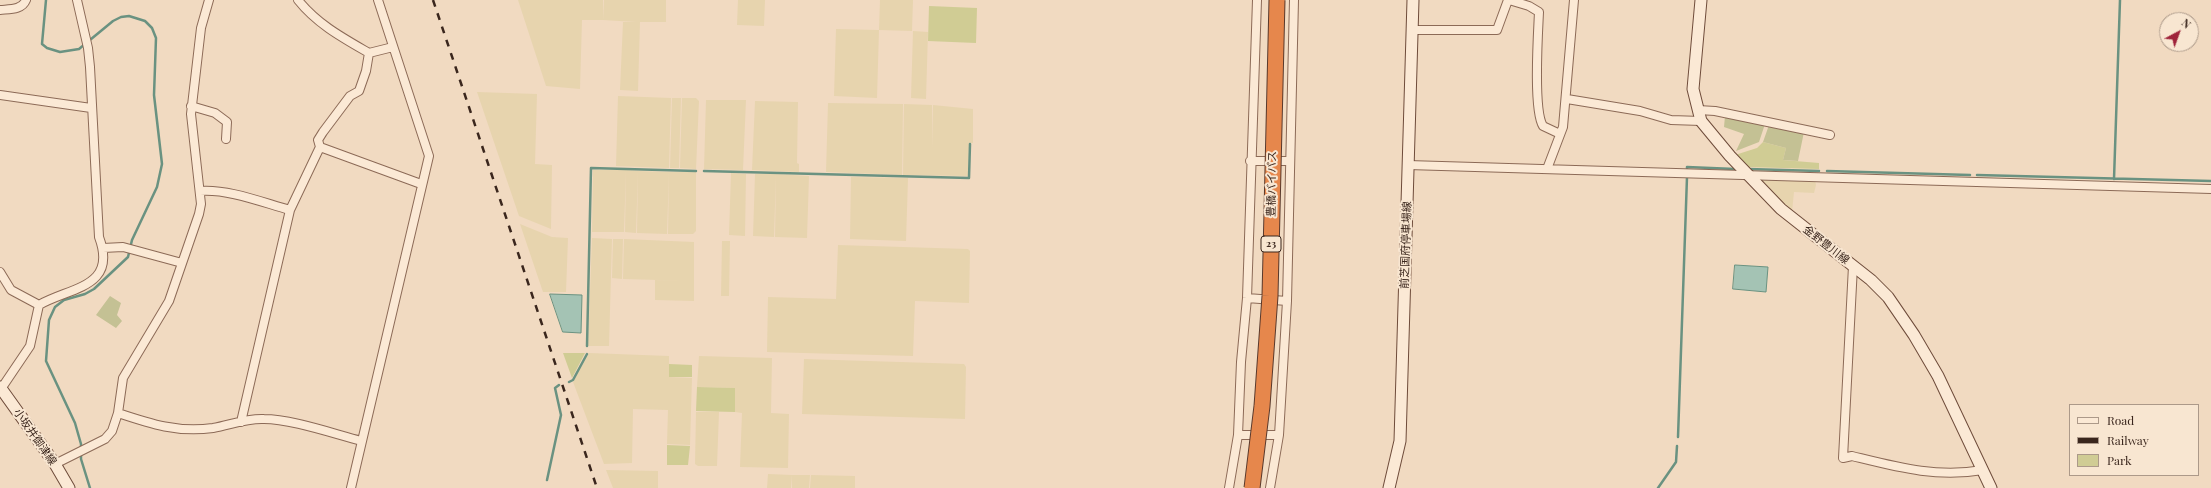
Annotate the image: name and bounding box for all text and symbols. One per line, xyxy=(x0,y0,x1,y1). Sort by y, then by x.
north arrow xyxy=(2159,12,2199,52)
text: N xyxy=(2179,15,2194,32)
street label: 豊橋バイパス xyxy=(1265,151,1279,217)
street label: 前芝国府停車場線 xyxy=(1398,201,1414,289)
street label: 金野豊川線 xyxy=(1800,223,1852,267)
road number: 23 xyxy=(1261,236,1281,252)
legend xyxy=(2069,404,2199,476)
street label: 小坂井御津線 xyxy=(11,406,59,468)
text: Road xyxy=(2107,412,2134,428)
text: Railway xyxy=(2107,432,2149,448)
text: Park xyxy=(2107,452,2132,468)

